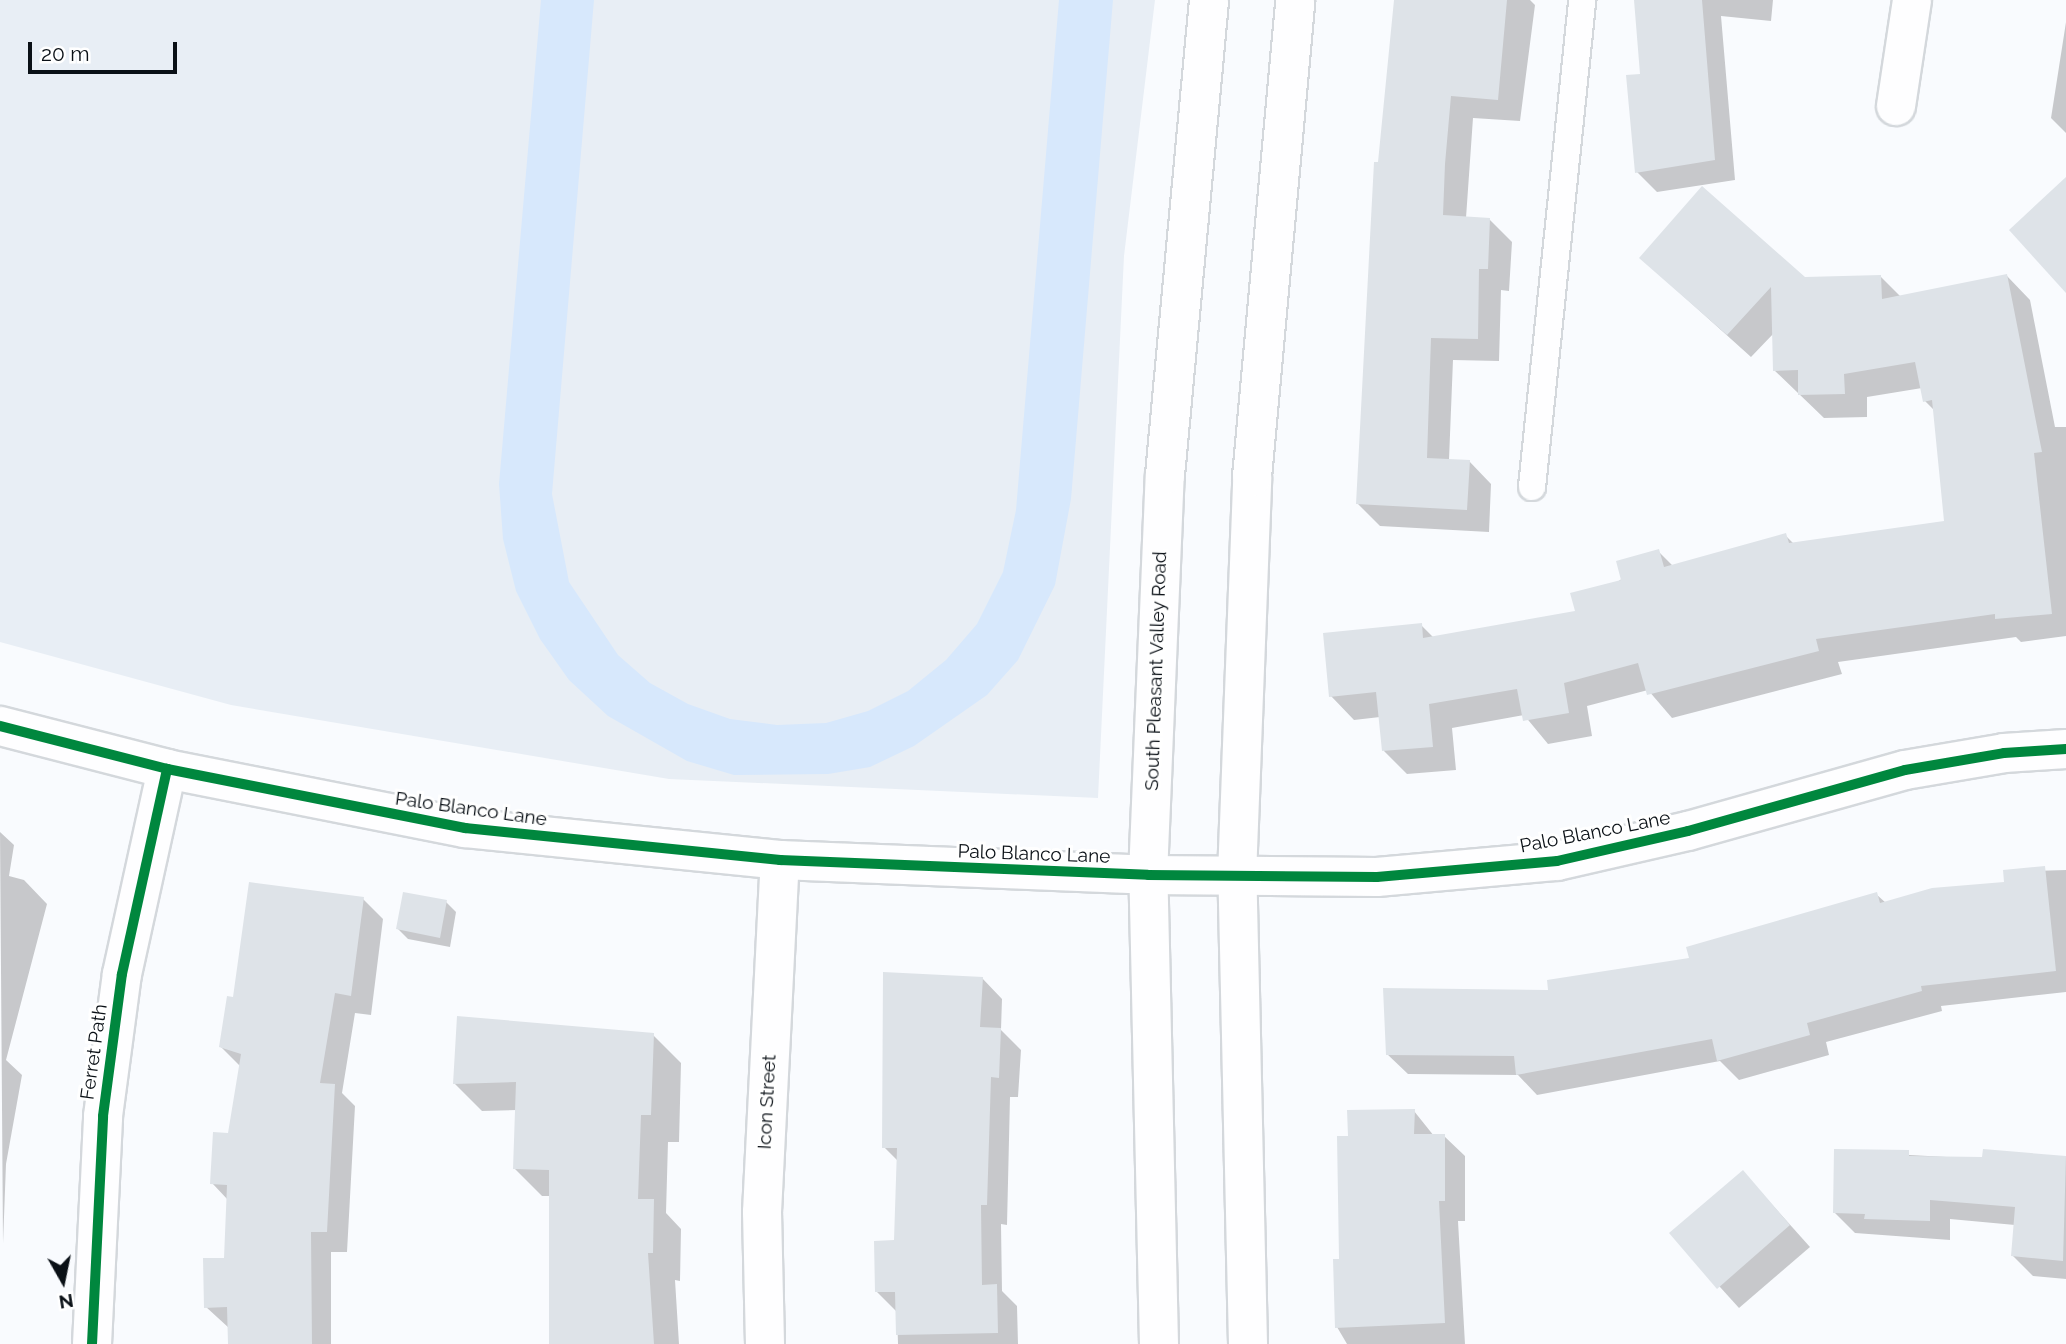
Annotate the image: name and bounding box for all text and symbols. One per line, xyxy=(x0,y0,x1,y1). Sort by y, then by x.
scale bar xyxy=(32,28,180,72)
text: 20 m xyxy=(41,41,89,66)
street label: South Pleasant Valley Road xyxy=(1140,550,1172,792)
street label: Palo Blanco Lane xyxy=(394,787,548,831)
street label: Palo Blanco Lane xyxy=(1518,806,1672,858)
street label: Palo Blanco Lane xyxy=(957,840,1111,868)
street label: Ferret Path xyxy=(76,1003,112,1101)
street label: Icon Street xyxy=(753,1054,781,1150)
north arrow xyxy=(28,1246,98,1316)
text: N xyxy=(57,1290,75,1314)

